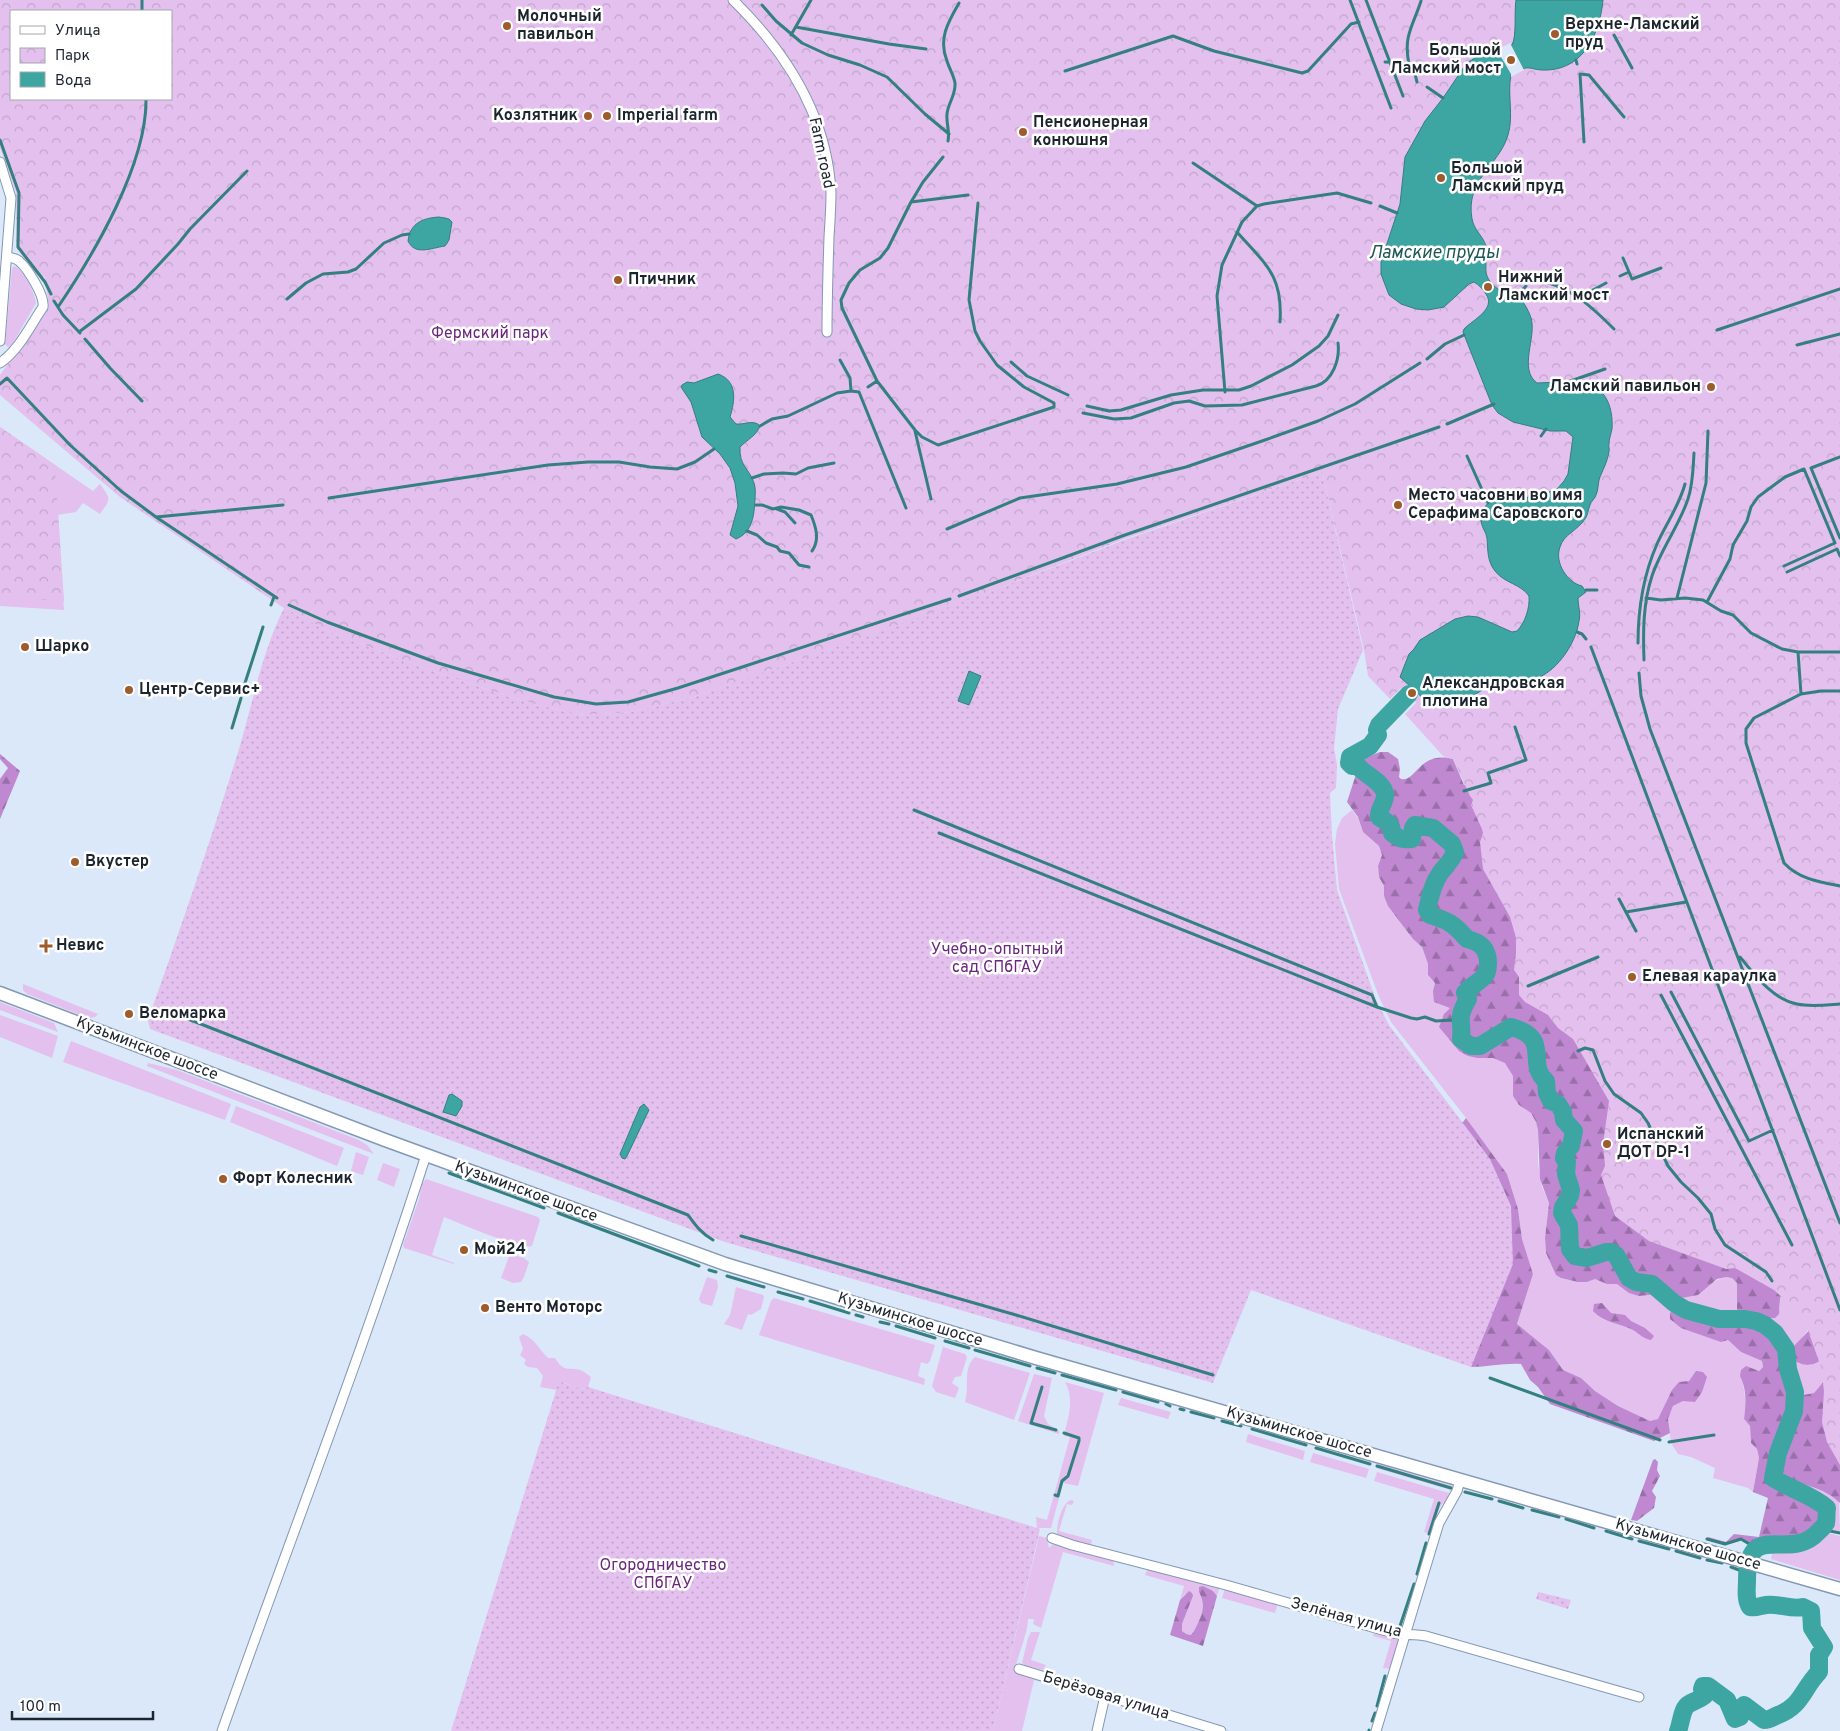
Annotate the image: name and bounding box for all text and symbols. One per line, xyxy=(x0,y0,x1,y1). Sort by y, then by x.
place label: Молочный павильон xyxy=(517,7,602,45)
legend xyxy=(10,10,172,100)
place label: Верхне-Ламский пруд xyxy=(1565,15,1700,53)
marker: Молочный павильон xyxy=(501,20,513,32)
text: Улица xyxy=(55,22,100,41)
marker: Верхне-Ламский пруд xyxy=(1549,28,1561,40)
place label: Большой Ламский мост xyxy=(1390,41,1501,79)
text: Парк xyxy=(55,47,90,66)
marker: Большой Ламский мост xyxy=(1505,54,1517,66)
text: Вода xyxy=(55,72,91,91)
place label: Козлятник xyxy=(493,106,578,126)
place label: Imperial farm xyxy=(617,106,718,126)
marker: Козлятник xyxy=(582,110,594,122)
marker: Imperial farm xyxy=(601,110,613,122)
place label: Пенсионерная конюшня xyxy=(1033,113,1148,151)
street label: Farm road xyxy=(804,116,838,190)
marker: Пенсионерная конюшня xyxy=(1017,126,1029,138)
place label: Большой Ламский пруд xyxy=(1451,159,1564,197)
marker: Большой Ламский пруд xyxy=(1435,172,1447,184)
water label: Ламские пруды xyxy=(1369,242,1500,265)
place label: Нижний Ламский мост xyxy=(1498,268,1609,306)
place label: Птичник xyxy=(628,270,696,290)
marker: Птичник xyxy=(612,274,624,286)
marker: Нижний Ламский мост xyxy=(1482,281,1494,293)
park label: Фермский парк xyxy=(431,324,549,344)
place label: Ламский павильон xyxy=(1550,377,1701,397)
marker: Ламский павильон xyxy=(1705,381,1717,393)
place label: Место часовни во имя Серафима Саровского xyxy=(1408,486,1583,524)
marker: Место часовни во имя Серафима Саровского xyxy=(1392,499,1404,511)
place label: Шарко xyxy=(35,637,89,657)
marker: Шарко xyxy=(19,641,31,653)
place label: Александровская плотина xyxy=(1422,674,1565,712)
place label: Центр-Сервис+ xyxy=(139,680,261,700)
marker: Центр-Сервис+ xyxy=(123,684,135,696)
marker: Александровская плотина xyxy=(1406,687,1418,699)
place label: Вкустер xyxy=(85,852,149,872)
marker: Вкустер xyxy=(69,856,81,868)
place label: Невис xyxy=(56,936,105,956)
marker: Невис xyxy=(40,940,52,952)
park label: Учебно-опытный сад СПбГАУ xyxy=(931,940,1063,978)
place label: Елевая караулка xyxy=(1642,967,1777,987)
marker: Елевая караулка xyxy=(1626,971,1638,983)
place label: Веломарка xyxy=(139,1004,226,1024)
marker: Веломарка xyxy=(123,1008,135,1020)
street label: Кузьминское шоссе xyxy=(73,1013,221,1085)
place label: Испанский ДОТ DP-1 xyxy=(1617,1125,1704,1163)
marker: Испанский ДОТ DP-1 xyxy=(1601,1138,1613,1150)
street label: Кузьминское шоссе xyxy=(452,1157,600,1227)
place label: Форт Колесник xyxy=(233,1169,353,1189)
marker: Форт Колесник xyxy=(217,1173,229,1185)
place label: Мой24 xyxy=(474,1240,526,1260)
marker: Мой24 xyxy=(458,1244,470,1256)
street label: Кузьминское шоссе xyxy=(835,1288,985,1352)
place label: Венто Моторс xyxy=(495,1298,603,1318)
marker: Венто Моторс xyxy=(479,1302,491,1314)
street label: Кузьминское шоссе xyxy=(1224,1403,1374,1463)
street label: Кузьминское шоссе xyxy=(1613,1515,1763,1575)
park label: Огородничество СПбГАУ xyxy=(600,1556,726,1594)
street label: Зелёная улица xyxy=(1288,1594,1404,1642)
street label: Берёзовая улица xyxy=(1040,1667,1172,1725)
scale bar xyxy=(12,1688,154,1720)
text: 100 m xyxy=(20,1698,61,1717)

